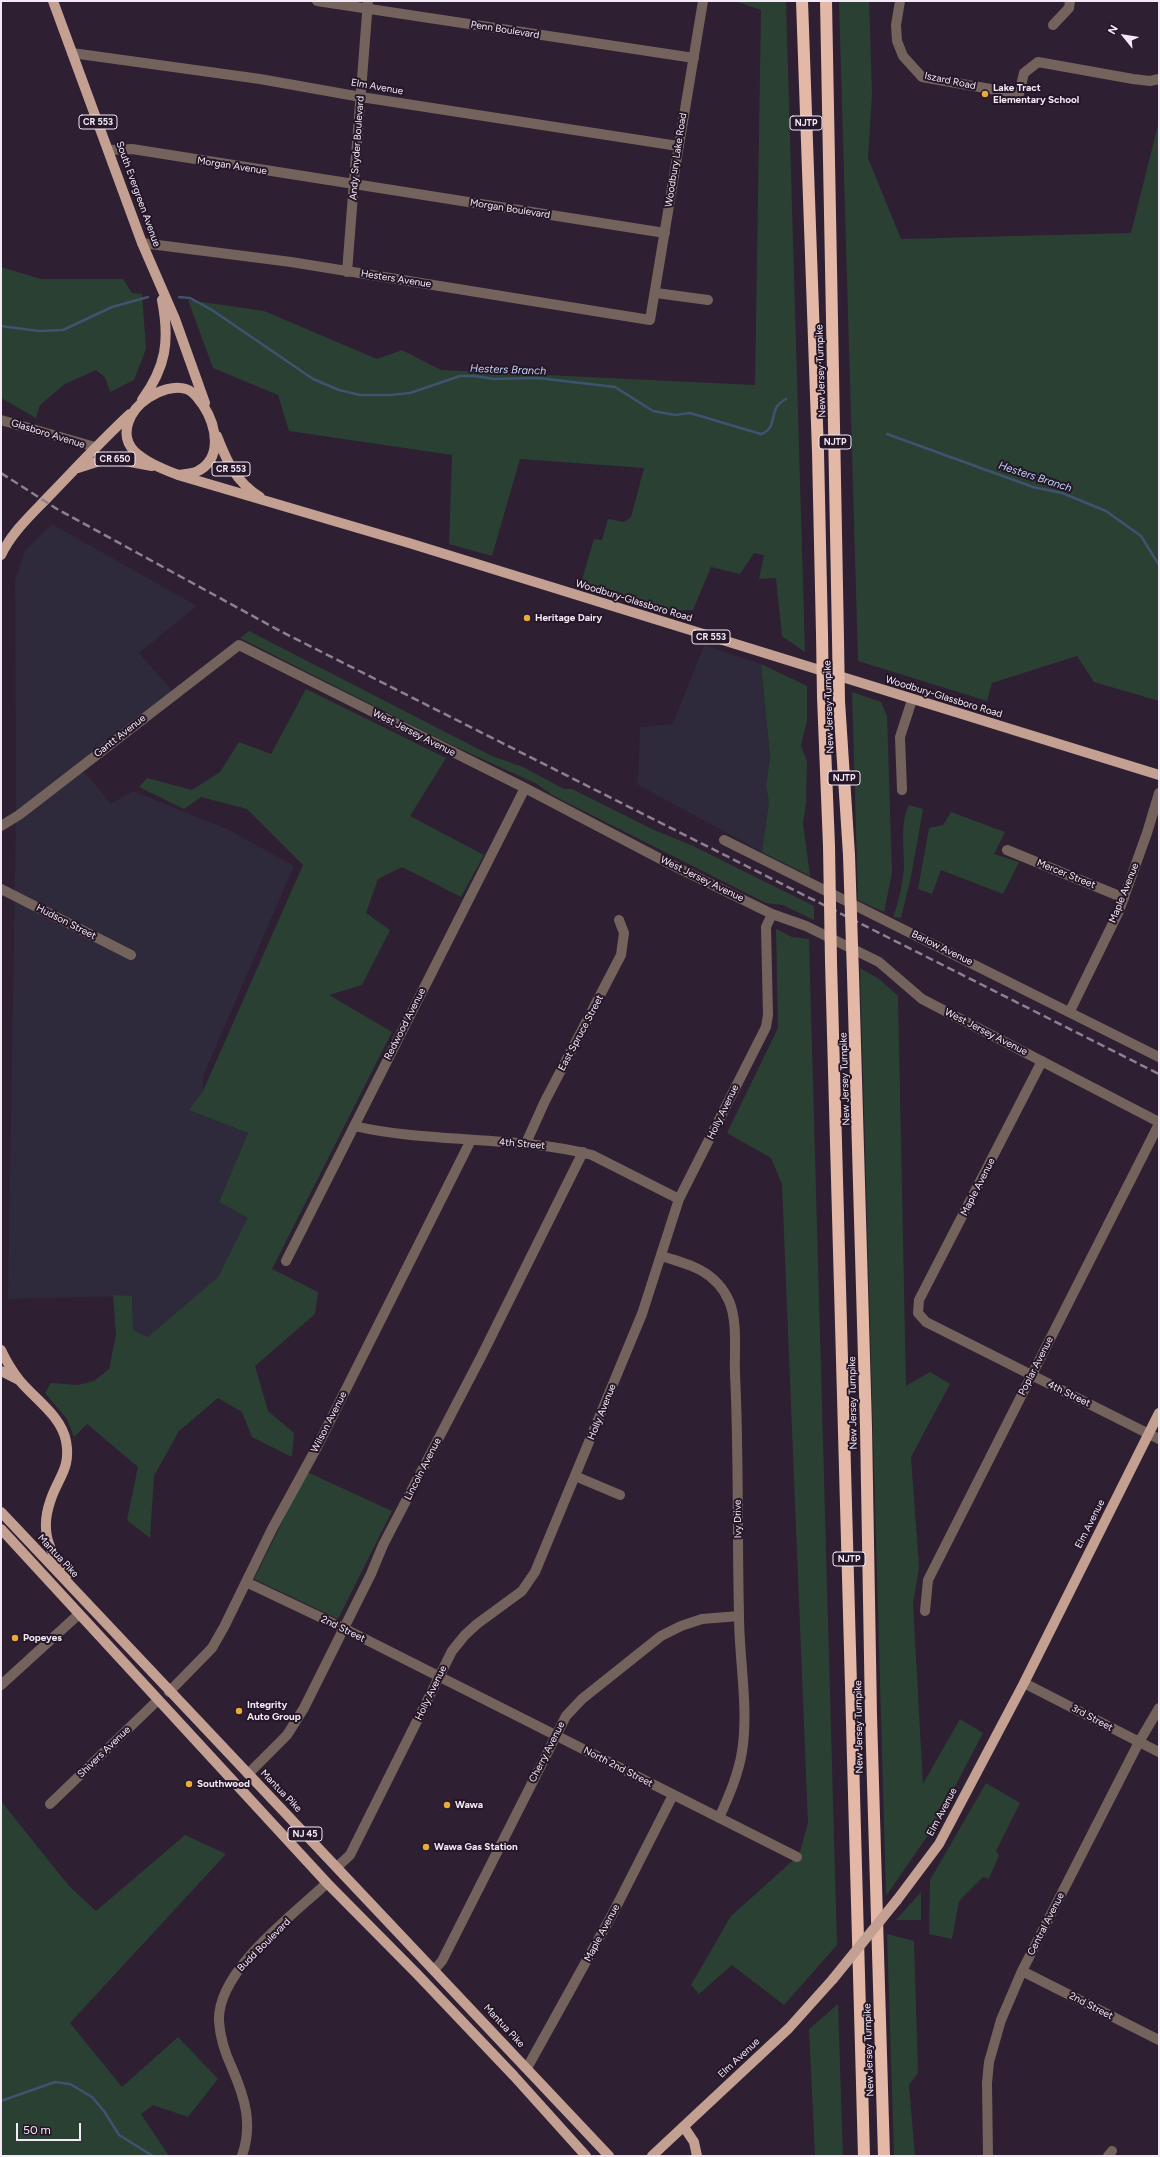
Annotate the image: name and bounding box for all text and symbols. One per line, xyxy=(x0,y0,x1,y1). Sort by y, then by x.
north arrow xyxy=(1104,16,1144,56)
street label: Penn Boulevard xyxy=(470,19,540,41)
text: N xyxy=(1105,23,1121,37)
street label: Iszard Road xyxy=(923,70,977,92)
street label: Elm Avenue xyxy=(350,76,404,98)
place label: Lake Tract Elementary School xyxy=(993,82,1079,106)
marker: Lake Tract Elementary School xyxy=(980,89,990,99)
street label: Andy Snyder Boulevard xyxy=(347,96,367,200)
street label: Woodbury Lake Road xyxy=(663,112,689,208)
road number: CR 553 xyxy=(79,115,117,129)
road number: NJTP xyxy=(790,116,822,130)
street label: South Evergreen Avenue xyxy=(113,140,163,248)
street label: Morgan Avenue xyxy=(196,155,268,177)
street label: Morgan Boulevard xyxy=(469,197,551,221)
street label: Hesters Avenue xyxy=(360,268,432,290)
street label: New Jersey Turnpike xyxy=(813,324,829,418)
water label: Hesters Branch xyxy=(470,362,546,378)
street label: Glasboro Avenue xyxy=(10,417,86,451)
road number: NJTP xyxy=(819,435,851,449)
road number: CR 650 xyxy=(95,452,135,466)
water label: Hesters Branch xyxy=(997,459,1073,495)
road number: CR 553 xyxy=(212,462,250,476)
street label: Woodbury-Glassboro Road xyxy=(574,578,694,624)
place label: Heritage Dairy xyxy=(535,612,602,624)
marker: Heritage Dairy xyxy=(522,613,532,623)
road number: CR 553 xyxy=(692,630,730,644)
street label: New Jersey Turnpike xyxy=(821,660,837,754)
street label: Woodbury-Glassboro Road xyxy=(884,674,1004,720)
street label: West Jersey Avenue xyxy=(371,707,457,759)
street label: Gantt Avenue xyxy=(92,712,148,760)
road number: NJTP xyxy=(828,771,860,785)
street label: West Jersey Avenue xyxy=(658,854,746,904)
street label: Mercer Street xyxy=(1035,857,1097,891)
street label: Maple Avenue xyxy=(1107,861,1141,925)
street label: Hudson Street xyxy=(34,902,98,942)
street label: Barlow Avenue xyxy=(909,928,975,968)
street label: Redwood Avenue xyxy=(382,986,428,1062)
street label: East Spruce Street xyxy=(556,993,606,1073)
street label: West Jersey Avenue xyxy=(943,1006,1029,1058)
street label: New Jersey Turnpike xyxy=(837,1032,853,1126)
street label: Holly Avenue xyxy=(705,1083,741,1141)
street label: 4th Street xyxy=(499,1136,545,1152)
street label: Maple Avenue xyxy=(958,1156,998,1218)
street label: Poplar Avenue xyxy=(1016,1335,1056,1397)
street label: New Jersey Turnpike xyxy=(846,1356,860,1450)
street label: 4th Street xyxy=(1046,1379,1092,1409)
street label: Holly Avenue xyxy=(585,1382,619,1442)
street label: Wilson Avenue xyxy=(309,1390,349,1454)
street label: Lincoln Avenue xyxy=(402,1436,444,1502)
street label: Elm Avenue xyxy=(1073,1498,1107,1550)
street label: Ivy Drive xyxy=(732,1500,744,1538)
street label: Mantua Pike xyxy=(35,1532,81,1580)
road number: NJTP xyxy=(833,1552,865,1566)
street label: 2nd Street xyxy=(319,1613,367,1645)
place label: Popeyes xyxy=(23,1632,62,1644)
marker: Popeyes xyxy=(10,1633,20,1643)
street label: Holly Avenue xyxy=(413,1664,449,1722)
street label: New Jersey Turnpike xyxy=(852,1680,866,1774)
place label: Integrity Auto Group xyxy=(247,1699,301,1722)
street label: 3rd Street xyxy=(1069,1702,1115,1734)
marker: Integrity Auto Group xyxy=(234,1706,244,1716)
street label: Cherry Avenue xyxy=(527,1720,567,1784)
street label: Shivers Avenue xyxy=(75,1724,133,1780)
street label: North 2nd Street xyxy=(581,1744,655,1790)
street label: Mantua Pike xyxy=(258,1767,304,1815)
place label: Southwood xyxy=(197,1778,250,1790)
marker: Southwood xyxy=(184,1779,194,1789)
street label: Elm Avenue xyxy=(924,1786,960,1838)
place label: Wawa xyxy=(455,1799,483,1811)
marker: Wawa xyxy=(442,1800,452,1810)
road number: NJ 45 xyxy=(288,1827,322,1841)
place label: Wawa Gas Station xyxy=(434,1841,518,1853)
marker: Wawa Gas Station xyxy=(421,1842,431,1852)
street label: Central Avenue xyxy=(1025,1891,1067,1957)
street label: Maple Avenue xyxy=(582,1902,622,1964)
street label: Budd Boulevard xyxy=(235,1916,293,1974)
street label: 2nd Street xyxy=(1067,1990,1115,2022)
street label: Mantua Pike xyxy=(481,2002,527,2050)
street label: New Jersey Turnpike xyxy=(861,2003,877,2097)
street label: Elm Avenue xyxy=(716,2036,762,2080)
scale bar xyxy=(18,2115,83,2141)
text: 50 m xyxy=(23,2123,51,2137)

